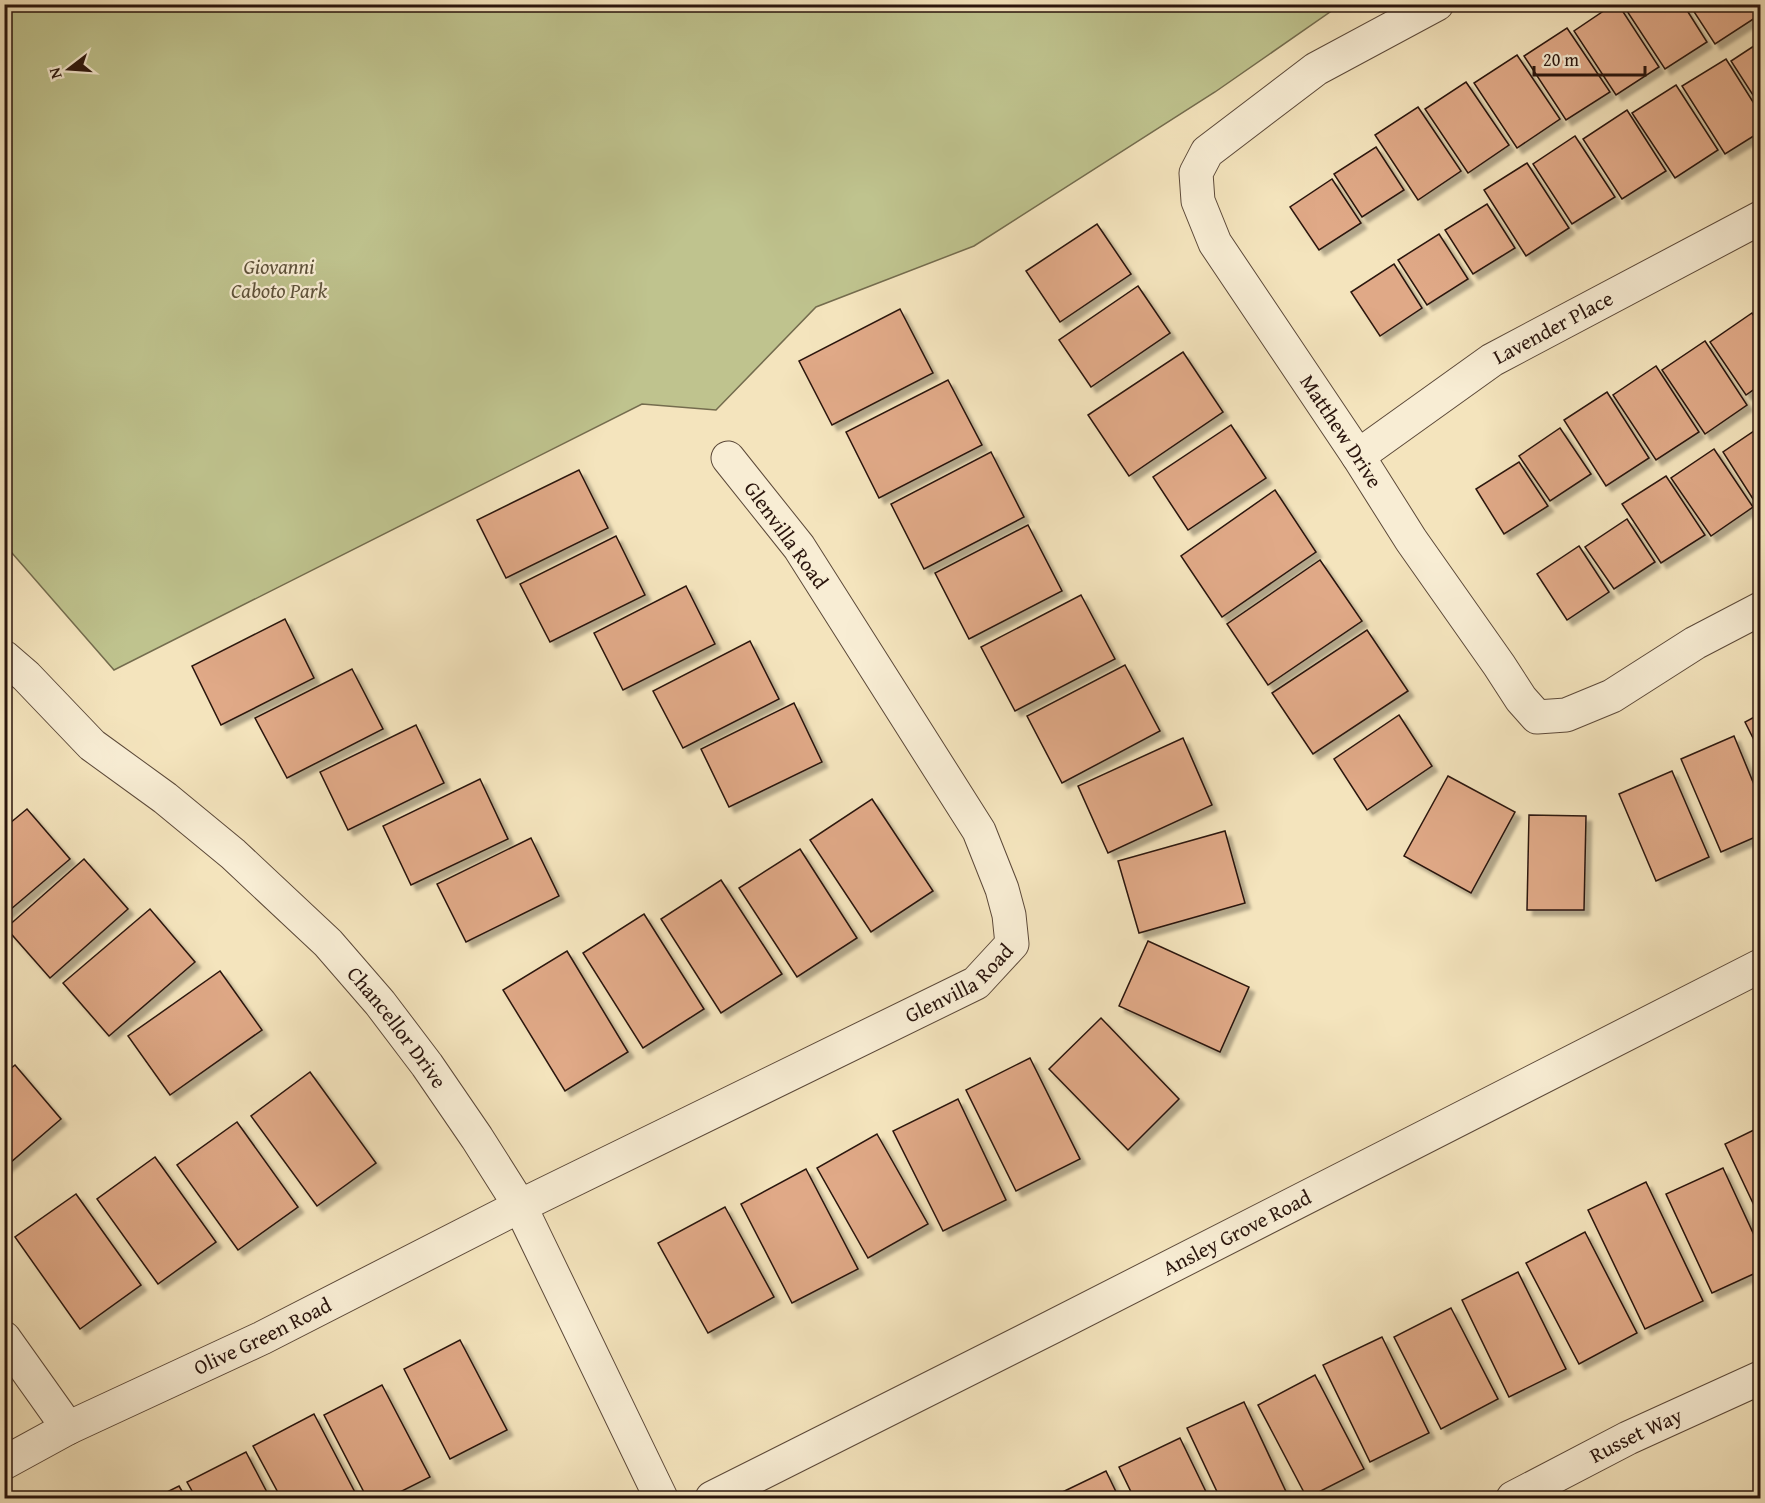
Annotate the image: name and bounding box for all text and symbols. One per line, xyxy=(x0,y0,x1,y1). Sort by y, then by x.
north arrow xyxy=(39,39,99,99)
scale bar xyxy=(1534,39,1645,77)
text: 20 m xyxy=(1543,46,1579,73)
text: N xyxy=(42,64,68,82)
park label: Giovanni Caboto Park xyxy=(231,251,328,306)
street label: Lavender Place xyxy=(1487,282,1619,372)
street label: Matthew Drive xyxy=(1292,368,1390,494)
street label: Glenvilla Road xyxy=(737,474,837,596)
street label: Glenvilla Road xyxy=(899,935,1021,1031)
street label: Chancellor Drive xyxy=(340,959,455,1094)
street label: Ansley Grove Road xyxy=(1157,1181,1317,1283)
street label: Olive Green Road xyxy=(188,1289,337,1383)
street label: Russet Way xyxy=(1584,1399,1688,1470)

